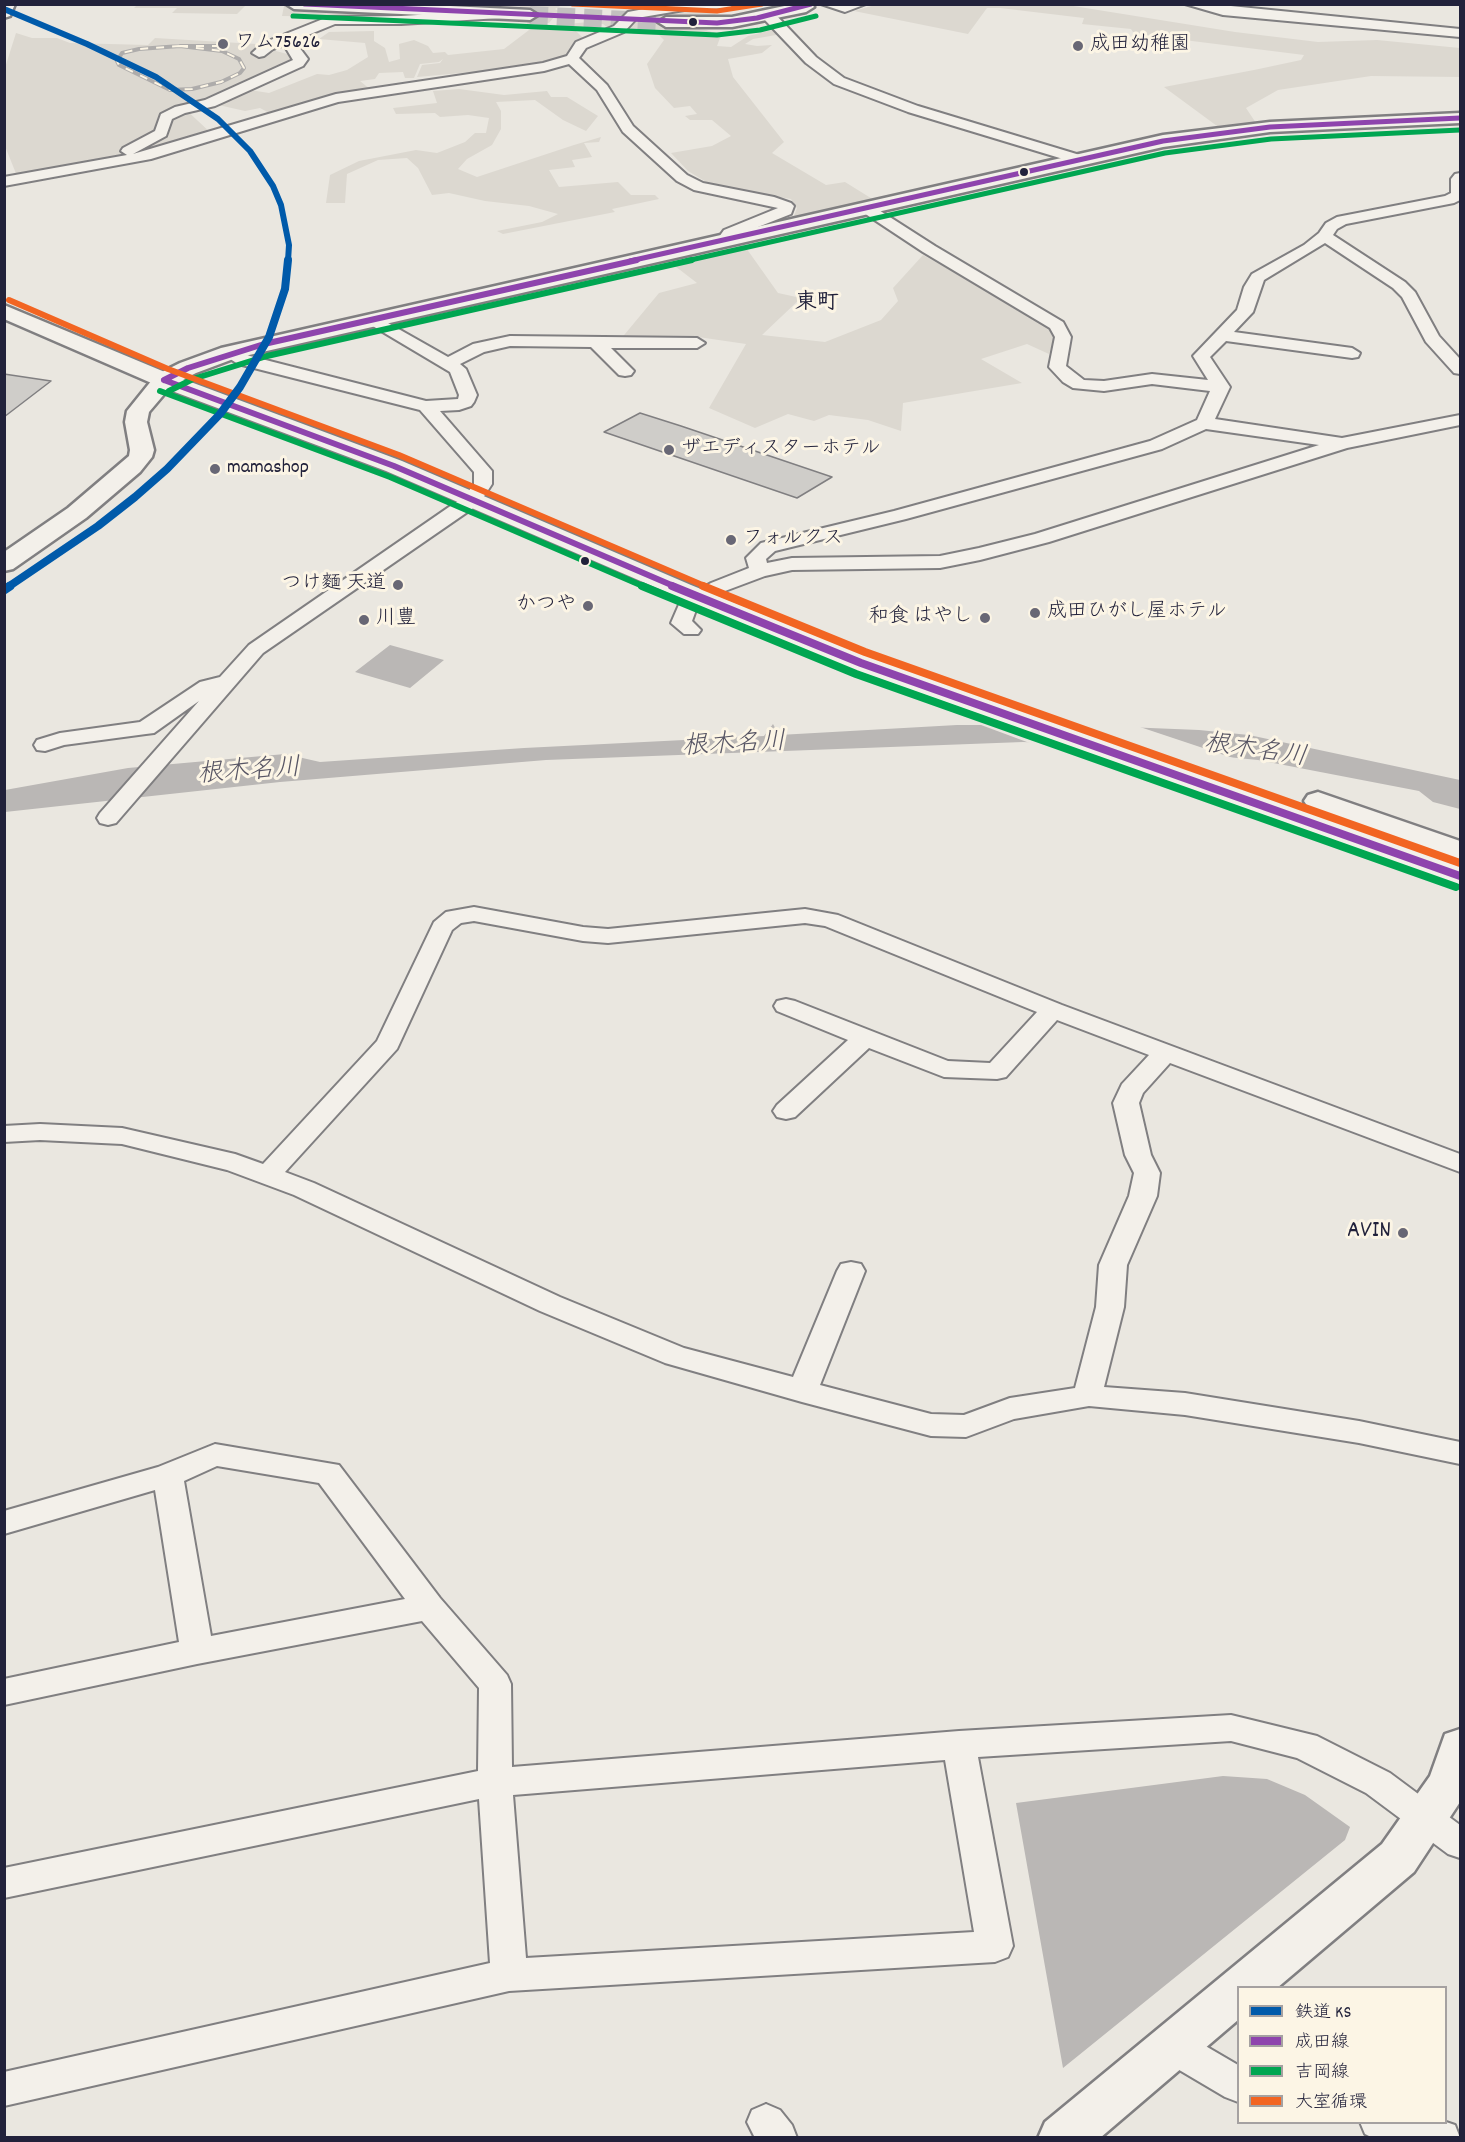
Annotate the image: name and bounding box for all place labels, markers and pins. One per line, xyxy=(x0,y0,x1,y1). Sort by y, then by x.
unlabelled marker xyxy=(687,16,699,28)
place label: ワム75626 xyxy=(235,32,320,56)
place label: 成田幼稚園 xyxy=(1090,34,1190,58)
marker: ワム75626 xyxy=(216,37,230,51)
marker: 成田幼稚園 xyxy=(1071,39,1085,53)
unlabelled marker xyxy=(1018,166,1030,178)
place label: ザエディスターホテル xyxy=(681,438,881,462)
marker: ザエディスターホテル xyxy=(662,443,676,457)
place label: mamashop xyxy=(227,457,309,481)
marker: mamashop xyxy=(208,462,222,476)
place label: フォルクス xyxy=(743,528,843,552)
marker: フォルクス xyxy=(724,533,738,547)
unlabelled marker xyxy=(579,555,591,567)
place label: つけ麵 天道 xyxy=(281,573,386,597)
marker: つけ麵 天道 xyxy=(391,578,405,592)
place label: かつや xyxy=(516,594,576,618)
marker: かつや xyxy=(581,599,595,613)
place label: 成田ひがし屋ホテル xyxy=(1047,601,1227,625)
place label: 和食 はやし xyxy=(868,606,973,630)
marker: 成田ひがし屋ホテル xyxy=(1028,606,1042,620)
place label: 川豊 xyxy=(376,608,416,632)
marker: 和食 はやし xyxy=(978,611,992,625)
marker: 川豊 xyxy=(357,613,371,627)
place label: AVIN xyxy=(1347,1219,1391,1247)
marker: AVIN xyxy=(1396,1226,1410,1240)

